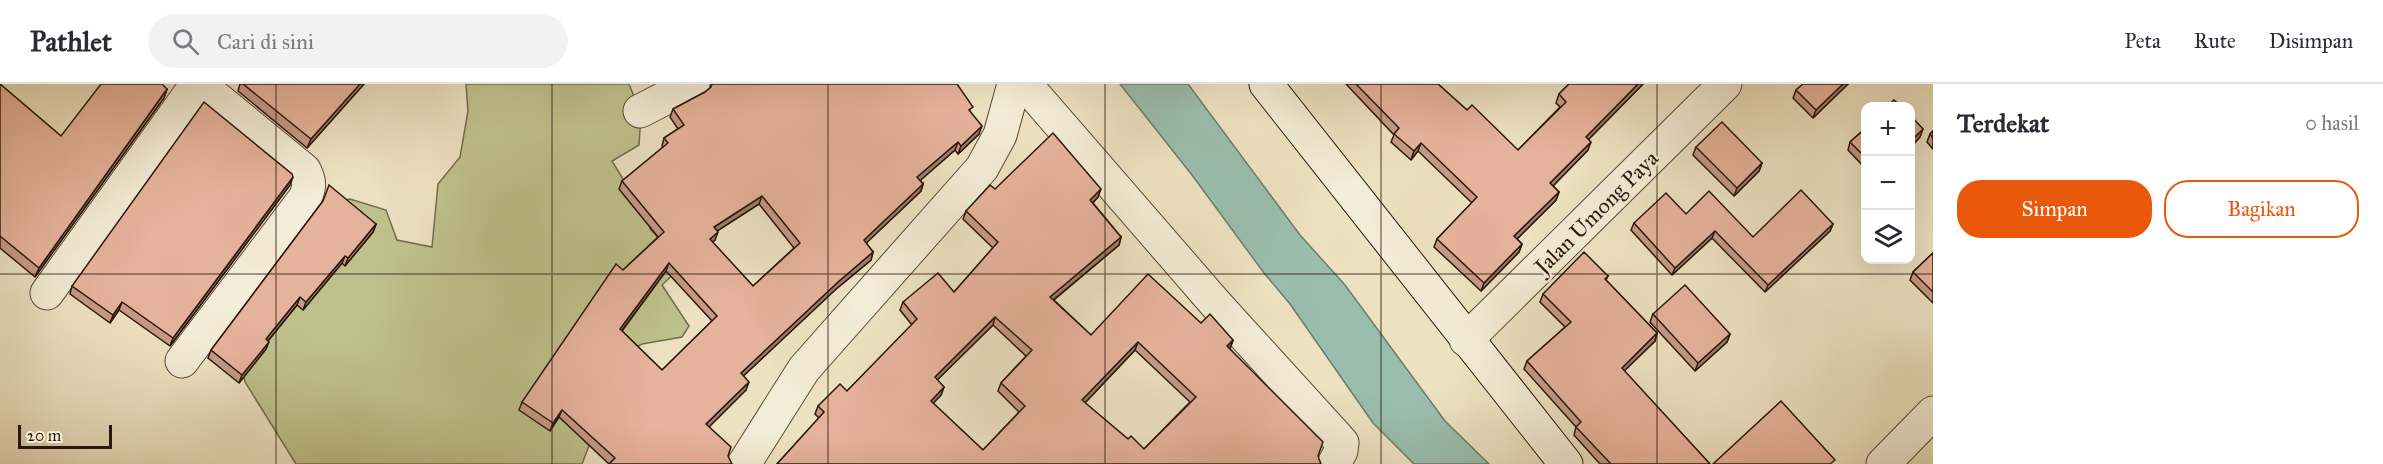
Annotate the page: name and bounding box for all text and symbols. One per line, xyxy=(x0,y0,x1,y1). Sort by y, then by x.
search box xyxy=(148,14,568,68)
text: Pathlet xyxy=(30,24,112,59)
icon: search xyxy=(169,25,202,58)
text: Cari di sini xyxy=(217,28,314,55)
text: Peta xyxy=(2124,28,2161,54)
text: Rute xyxy=(2194,28,2236,54)
text: Disimpan xyxy=(2269,28,2353,54)
map controls xyxy=(1861,102,1915,264)
button: + xyxy=(1861,102,1915,156)
text: Terdekat xyxy=(1957,107,2049,139)
text: 0 hasil xyxy=(2305,111,2359,135)
street label: Jalan Umong Paya xyxy=(1528,144,1664,281)
button: − xyxy=(1861,156,1915,210)
button: Simpan xyxy=(1957,180,2152,238)
button: Bagikan xyxy=(2164,180,2359,238)
button: layers xyxy=(1861,210,1915,264)
scale bar xyxy=(18,422,112,450)
text: 20 m xyxy=(27,426,61,445)

